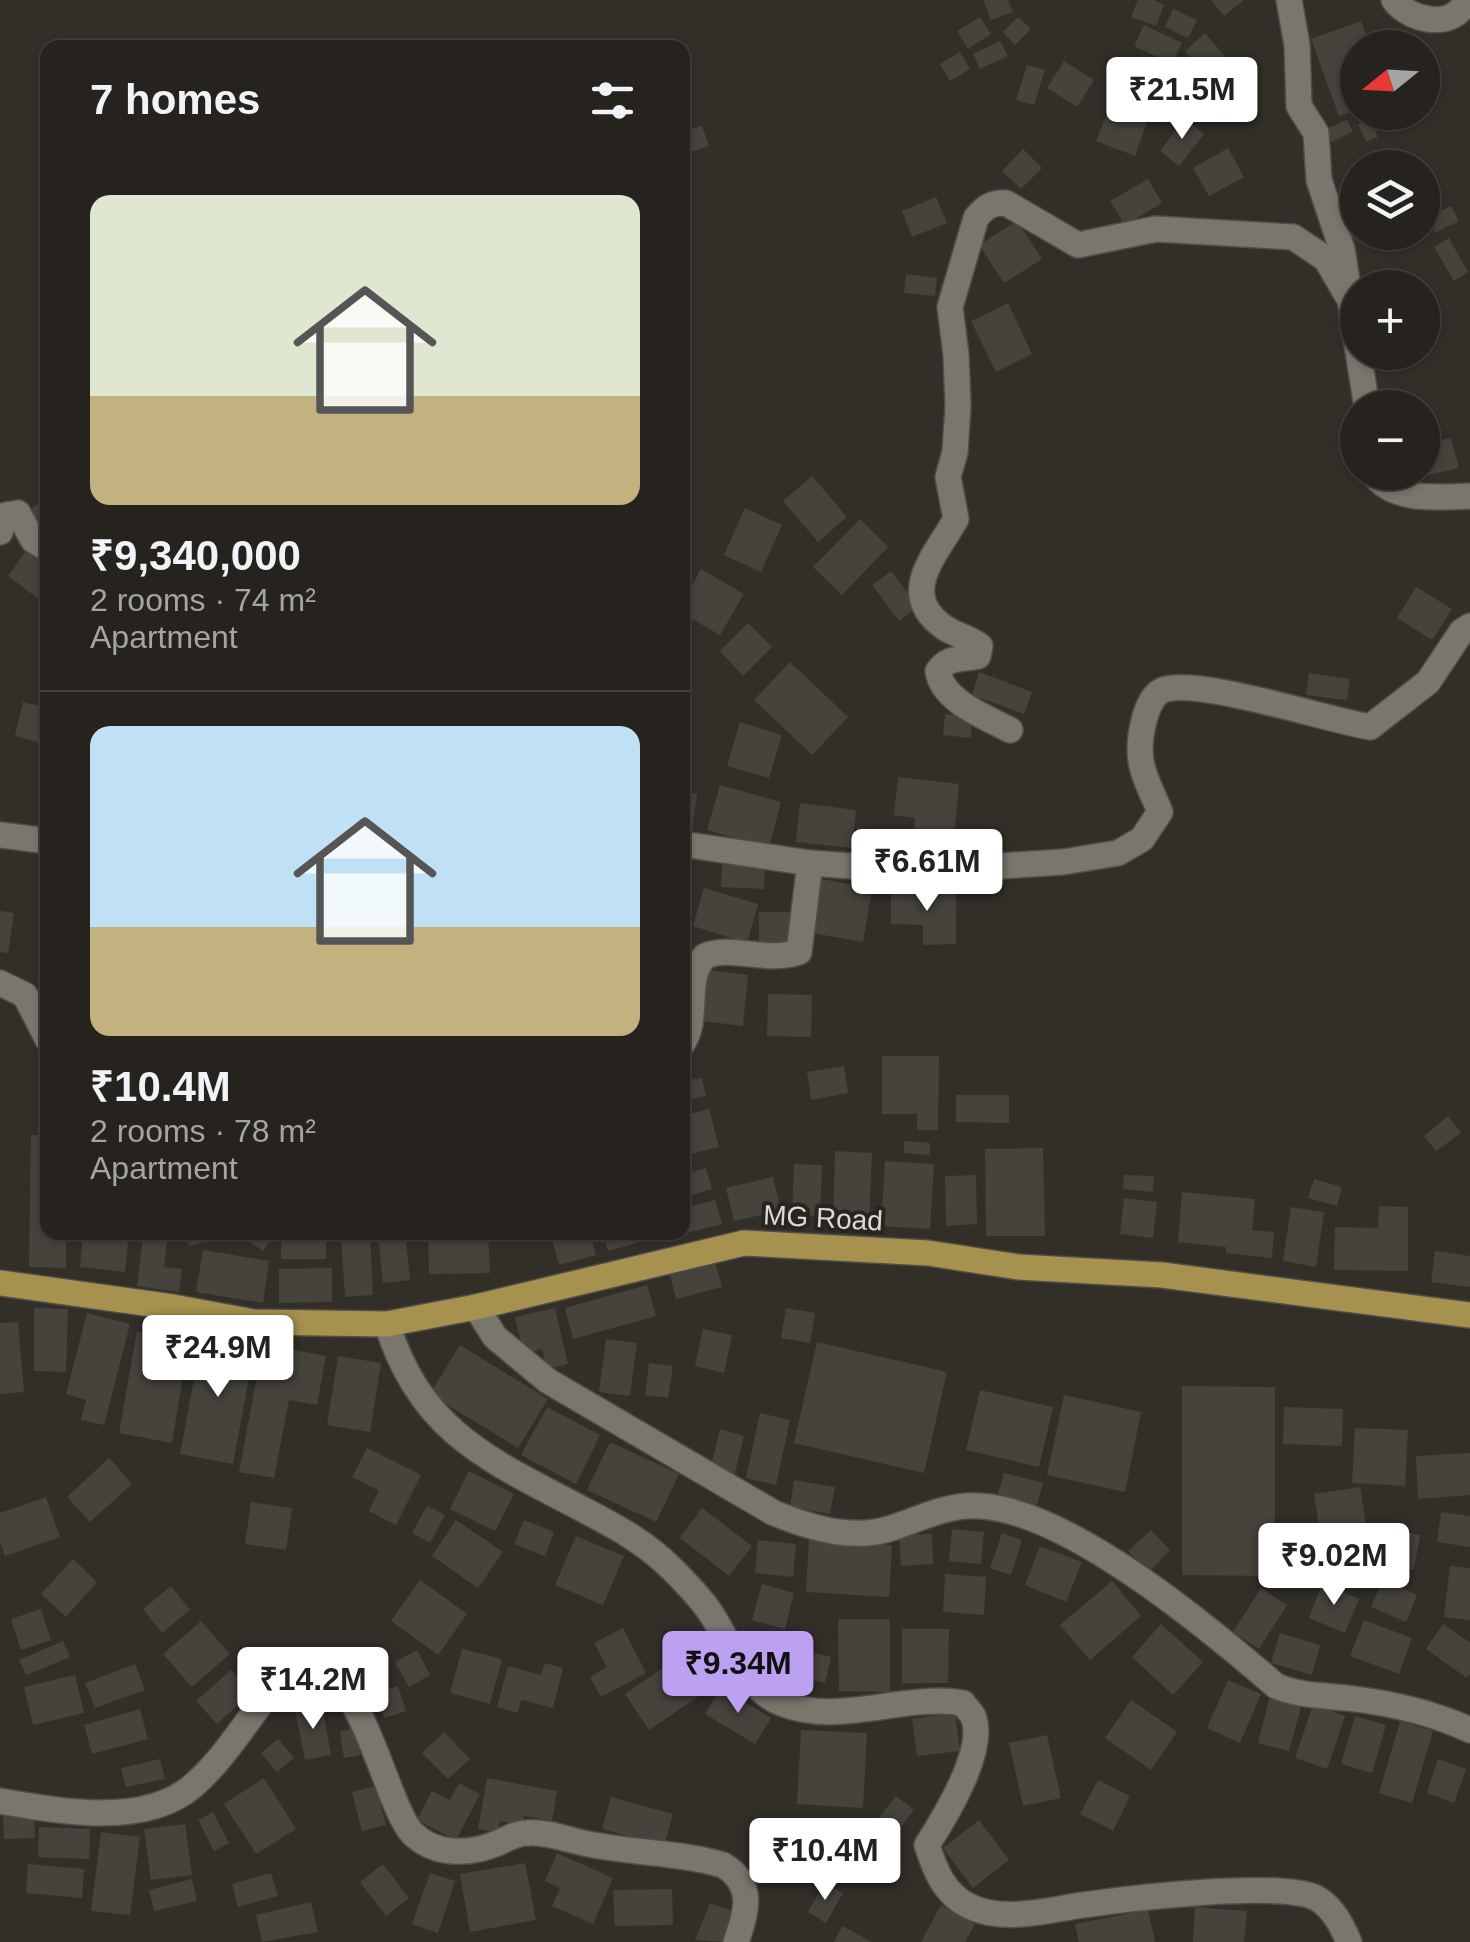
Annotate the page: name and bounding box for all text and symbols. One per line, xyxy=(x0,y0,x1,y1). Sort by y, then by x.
north arrow xyxy=(1340,30,1440,130)
map controls xyxy=(1340,30,1440,490)
pin: ₹21.5M xyxy=(1101,57,1263,142)
text: ₹21.5M xyxy=(1128,71,1236,107)
icon: filters xyxy=(585,73,640,128)
text: 7 homes xyxy=(90,76,260,123)
button: layers xyxy=(1340,150,1440,250)
icon: home xyxy=(275,260,455,440)
button: + xyxy=(1340,270,1440,370)
button: − xyxy=(1340,390,1440,490)
text: ₹9,340,000 xyxy=(90,532,301,579)
text: 2 rooms · 74 m² xyxy=(90,582,316,618)
text: Apartment xyxy=(90,619,238,655)
icon: home xyxy=(275,791,455,971)
pin: ₹6.61M xyxy=(846,829,1008,914)
text: ₹6.61M xyxy=(873,843,981,879)
text: ₹10.4M xyxy=(90,1063,231,1110)
text: 2 rooms · 78 m² xyxy=(90,1113,316,1149)
text: Apartment xyxy=(90,1150,238,1186)
street label: MG Road xyxy=(762,1199,884,1237)
pin: ₹24.9M xyxy=(137,1315,299,1400)
text: ₹24.9M xyxy=(164,1329,272,1365)
pin: ₹9.02M xyxy=(1253,1523,1415,1608)
text: ₹9.02M xyxy=(1280,1537,1388,1573)
pin: ₹9.34M xyxy=(657,1631,819,1716)
text: ₹9.34M xyxy=(684,1645,792,1681)
pin: ₹14.2M xyxy=(232,1647,394,1732)
text: ₹14.2M xyxy=(259,1661,367,1697)
pin: ₹10.4M xyxy=(744,1818,906,1903)
text: ₹10.4M xyxy=(771,1832,879,1868)

